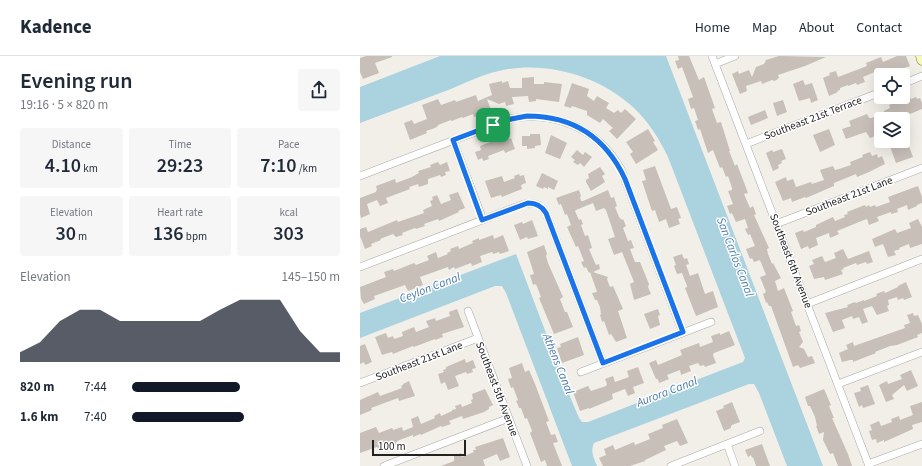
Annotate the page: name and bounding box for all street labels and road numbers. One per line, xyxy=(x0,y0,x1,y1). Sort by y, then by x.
street label: Southeast 21st Terrace xyxy=(762,92,865,144)
street label: Southeast 21st Lane xyxy=(803,172,895,220)
street label: Southeast 6th Avenue xyxy=(766,212,816,311)
street label: Southeast 21st Lane xyxy=(373,337,465,385)
street label: Southeast 5th Avenue xyxy=(472,340,522,439)

